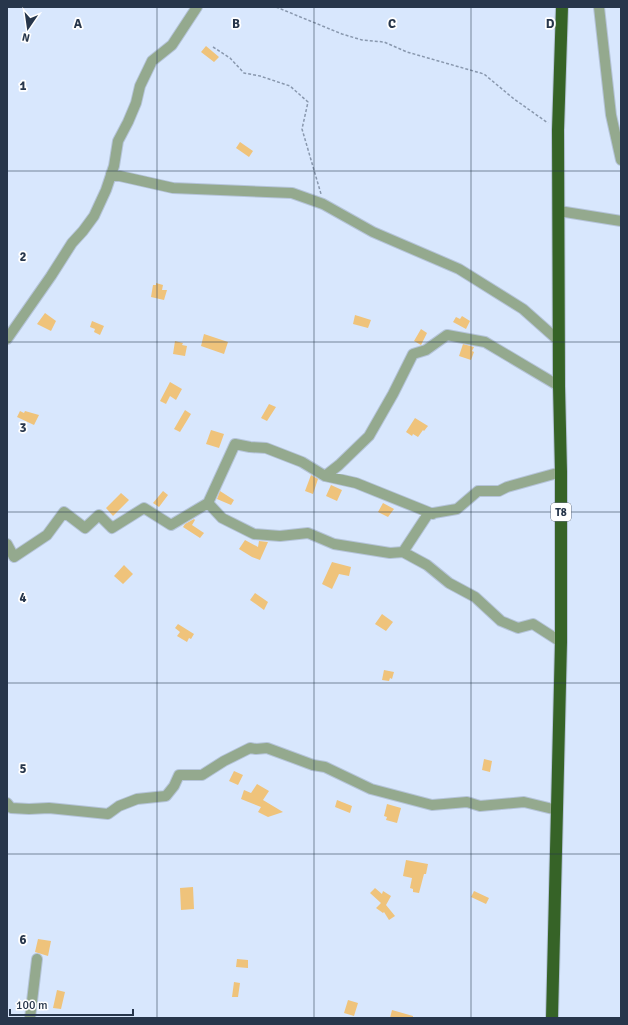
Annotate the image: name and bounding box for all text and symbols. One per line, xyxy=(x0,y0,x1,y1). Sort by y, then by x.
north arrow xyxy=(8,8,48,48)
text: A xyxy=(74,16,83,32)
text: B xyxy=(232,16,240,32)
text: C xyxy=(388,16,396,32)
text: D xyxy=(546,16,555,32)
text: N xyxy=(21,30,31,44)
text: 1 xyxy=(19,78,27,94)
text: 2 xyxy=(19,249,27,265)
text: 3 xyxy=(19,420,27,436)
road number: T8 xyxy=(551,503,571,521)
text: 4 xyxy=(19,590,27,606)
text: 5 xyxy=(19,761,27,777)
text: 6 xyxy=(19,932,27,948)
scale bar xyxy=(10,991,133,1017)
text: 100 m xyxy=(16,998,48,1013)

